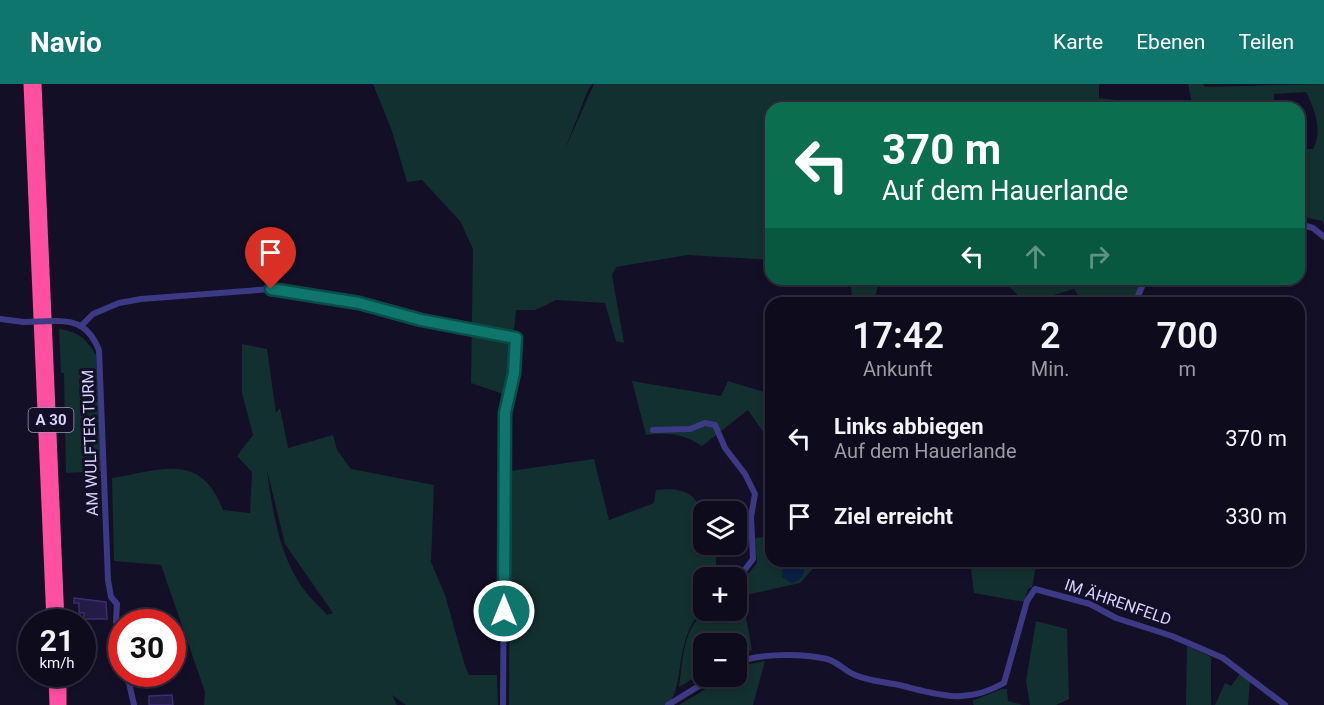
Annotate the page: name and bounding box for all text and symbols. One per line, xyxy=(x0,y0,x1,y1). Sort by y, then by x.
text: Navio xyxy=(30,26,102,59)
text: Karte xyxy=(1053,30,1103,54)
text: Ebenen xyxy=(1136,30,1205,54)
text: Teilen xyxy=(1238,30,1294,54)
text: 370 m xyxy=(882,125,1001,174)
icon: left xyxy=(783,126,861,204)
text: Auf dem Hauerlande xyxy=(882,175,1128,207)
pin xyxy=(245,227,296,289)
icon: arrive xyxy=(254,236,287,269)
icon: left xyxy=(956,240,989,273)
icon: ahead xyxy=(1019,240,1052,273)
icon: right xyxy=(1082,240,1115,273)
text: 17:42 xyxy=(852,315,944,357)
text: 2 xyxy=(1040,315,1060,357)
text: 700 xyxy=(1156,315,1218,357)
text: Ankunft xyxy=(863,357,933,381)
text: Min. xyxy=(1031,357,1070,381)
text: m xyxy=(1178,357,1196,381)
street label: AM WULFTER TURM xyxy=(78,369,102,517)
road number: A 30 xyxy=(28,408,74,432)
text: Links abbiegen xyxy=(834,414,984,439)
icon: left xyxy=(783,422,816,455)
text: 370 m xyxy=(1225,426,1287,451)
text: Auf dem Hauerlande xyxy=(834,439,1017,463)
icon: arrive xyxy=(783,500,816,533)
map controls xyxy=(693,501,747,687)
button: layers xyxy=(693,501,747,555)
text: Ziel erreicht xyxy=(834,504,953,529)
text: 330 m xyxy=(1225,504,1287,529)
button: + xyxy=(693,567,747,621)
street label: IM ÄHRENFELD xyxy=(1062,575,1174,629)
position arrow xyxy=(472,579,536,643)
speed limit sign: 30 xyxy=(108,609,186,687)
text: 21 xyxy=(40,623,74,658)
button: − xyxy=(693,633,747,687)
text: km/h xyxy=(39,654,75,672)

